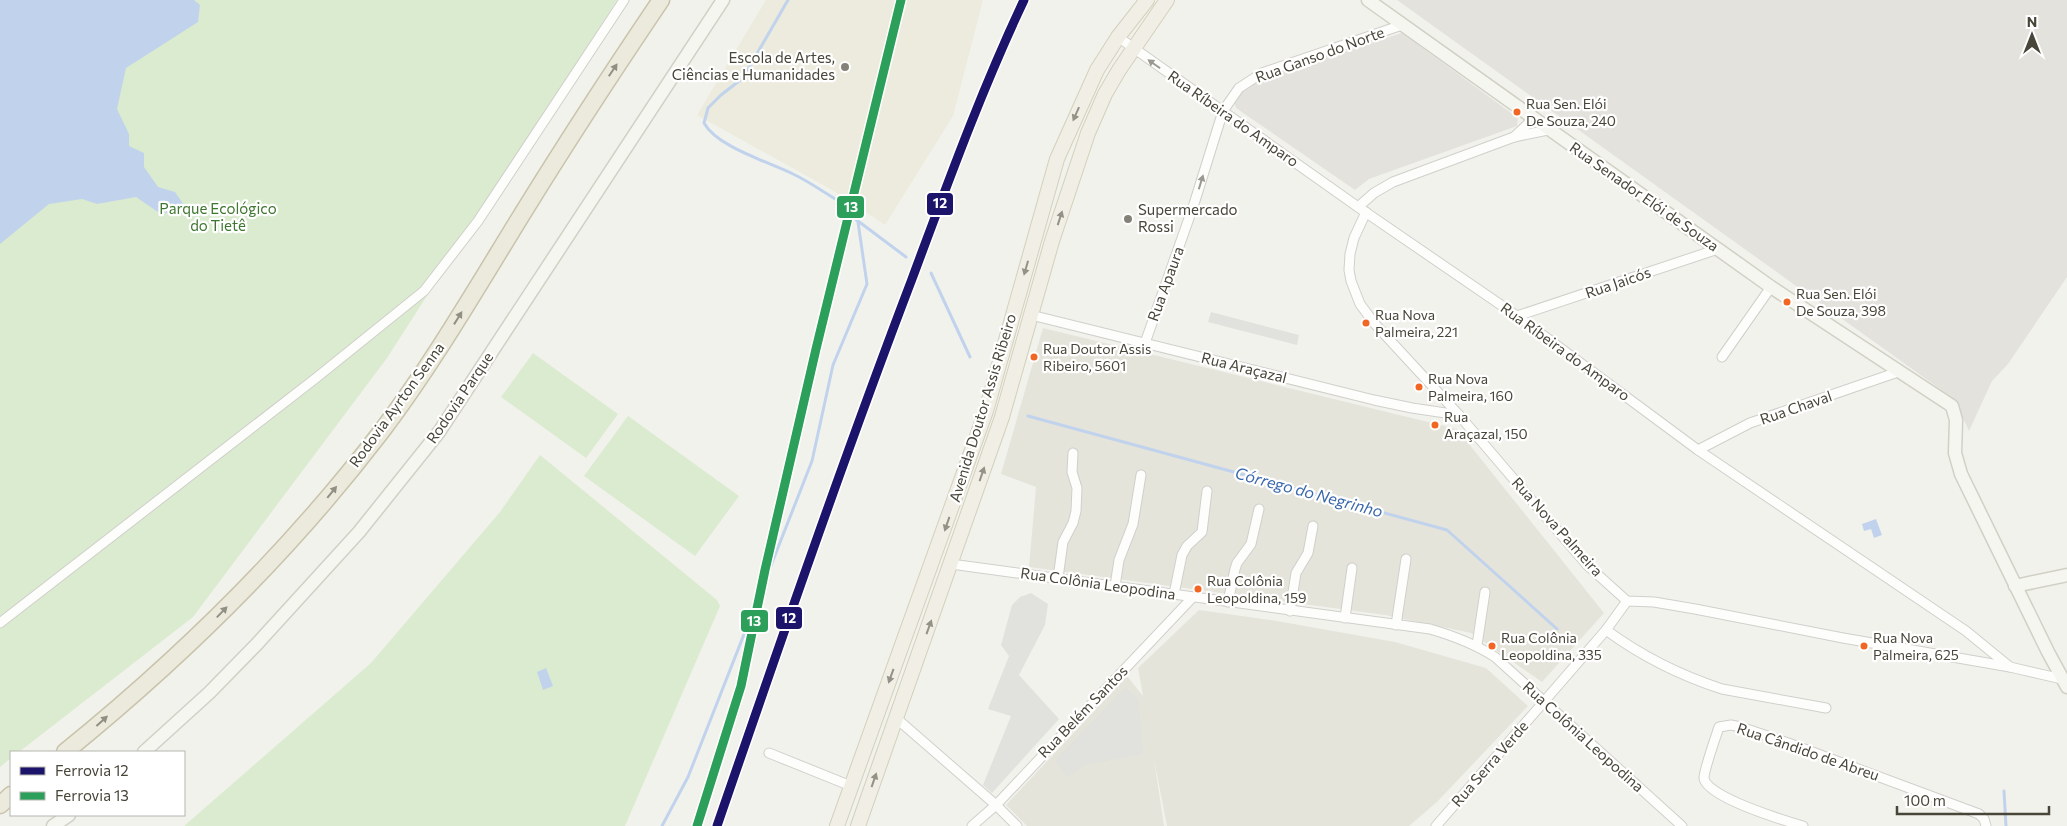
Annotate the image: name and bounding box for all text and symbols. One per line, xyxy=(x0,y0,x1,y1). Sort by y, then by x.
north arrow xyxy=(2007,10,2057,60)
text: N xyxy=(2027,13,2037,30)
street label: Rua Ganso do Norte xyxy=(1253,22,1387,86)
place label: Escola de Artes, Ciências e Humanidades xyxy=(672,48,835,83)
one-way arrow xyxy=(1147,59,1161,69)
marker: Escola de Artes, Ciências e Humanidades xyxy=(839,61,851,73)
one-way arrow xyxy=(608,63,618,77)
street label: Rua Ríbeira do Amparo xyxy=(1165,66,1302,170)
place label: Rua Sen. Elói De Souza, 240 xyxy=(1526,95,1616,129)
one-way arrow xyxy=(1071,107,1079,121)
marker: Rua Sen. Elói De Souza, 240 xyxy=(1512,107,1522,117)
street label: Rua Senador Elói de Souza xyxy=(1567,138,1723,255)
one-way arrow xyxy=(1198,174,1206,189)
line badge: 12 xyxy=(926,192,954,216)
text: 12 xyxy=(933,194,947,211)
line badge: 13 xyxy=(836,195,865,219)
text: 13 xyxy=(844,198,858,215)
park label: Parque Ecológico do Tietê xyxy=(159,199,277,234)
place label: Supermercado Rossi xyxy=(1138,200,1238,235)
one-way arrow xyxy=(1057,210,1064,225)
marker: Supermercado Rossi xyxy=(1122,213,1134,225)
street label: Rua Apaura xyxy=(1143,244,1187,323)
one-way arrow xyxy=(1021,261,1029,276)
street label: Rua Jaicós xyxy=(1583,262,1653,302)
place label: Rua Sen. Elói De Souza, 398 xyxy=(1796,285,1886,319)
marker: Rua Sen. Elói De Souza, 398 xyxy=(1782,297,1792,307)
street label: Rua Ríbeira do Amparo xyxy=(1497,298,1634,404)
place label: Rua Nova Palmeira, 221 xyxy=(1375,306,1458,340)
street label: Avenida Doutor Assis Ribeiro xyxy=(945,311,1019,504)
one-way arrow xyxy=(454,312,463,325)
marker: Rua Nova Palmeira, 221 xyxy=(1361,318,1371,328)
street label: Rodovia Ayrton Senna xyxy=(345,338,448,470)
place label: Rua Doutor Assis Ribeiro, 5601 xyxy=(1043,340,1151,374)
street label: Rodovia Parque xyxy=(422,348,496,446)
street label: Rua Araçazal xyxy=(1200,348,1289,386)
marker: Rua Doutor Assis Ribeiro, 5601 xyxy=(1029,352,1039,362)
place label: Rua Nova Palmeira, 160 xyxy=(1428,370,1513,404)
marker: Rua Nova Palmeira, 160 xyxy=(1414,382,1424,392)
street label: Rua Chaval xyxy=(1757,386,1834,428)
place label: Rua Araçazal, 150 xyxy=(1444,408,1528,442)
marker: Rua Araçazal, 150 xyxy=(1430,420,1440,430)
water label: Córrego do Negrinho xyxy=(1233,463,1385,520)
one-way arrow xyxy=(979,466,986,481)
street label: Rua Nova Palmeira xyxy=(1509,473,1607,580)
one-way arrow xyxy=(327,486,338,499)
one-way arrow xyxy=(942,516,950,531)
street label: Rua Colônia Leopodina xyxy=(1019,563,1177,603)
place label: Rua Colônia Leopoldina, 159 xyxy=(1207,572,1306,606)
marker: Rua Colônia Leopoldina, 159 xyxy=(1193,584,1203,594)
one-way arrow xyxy=(216,606,228,618)
line badge: 12 xyxy=(775,606,803,630)
line badge: 13 xyxy=(740,609,769,633)
text: 12 xyxy=(782,609,796,626)
text: 13 xyxy=(747,612,761,629)
one-way arrow xyxy=(925,619,933,634)
place label: Rua Colônia Leopoldina, 335 xyxy=(1501,629,1602,663)
place label: Rua Nova Palmeira, 625 xyxy=(1873,629,1959,663)
marker: Rua Colônia Leopoldina, 335 xyxy=(1487,641,1497,651)
marker: Rua Nova Palmeira, 625 xyxy=(1859,641,1869,651)
street label: Rua Belém Santos xyxy=(1034,661,1131,761)
one-way arrow xyxy=(887,669,894,684)
street label: Rua Colônia Leopodina xyxy=(1519,677,1648,795)
one-way arrow xyxy=(96,715,108,727)
street label: Rua Serra Verde xyxy=(1447,717,1531,810)
street label: Rua Cândido de Abreu xyxy=(1735,718,1882,784)
legend xyxy=(10,751,185,816)
text: Ferrovia 12 xyxy=(55,761,129,779)
one-way arrow xyxy=(870,772,878,787)
scale bar xyxy=(1897,784,2050,816)
text: Ferrovia 13 xyxy=(55,786,129,804)
text: 100 m xyxy=(1904,791,1946,809)

